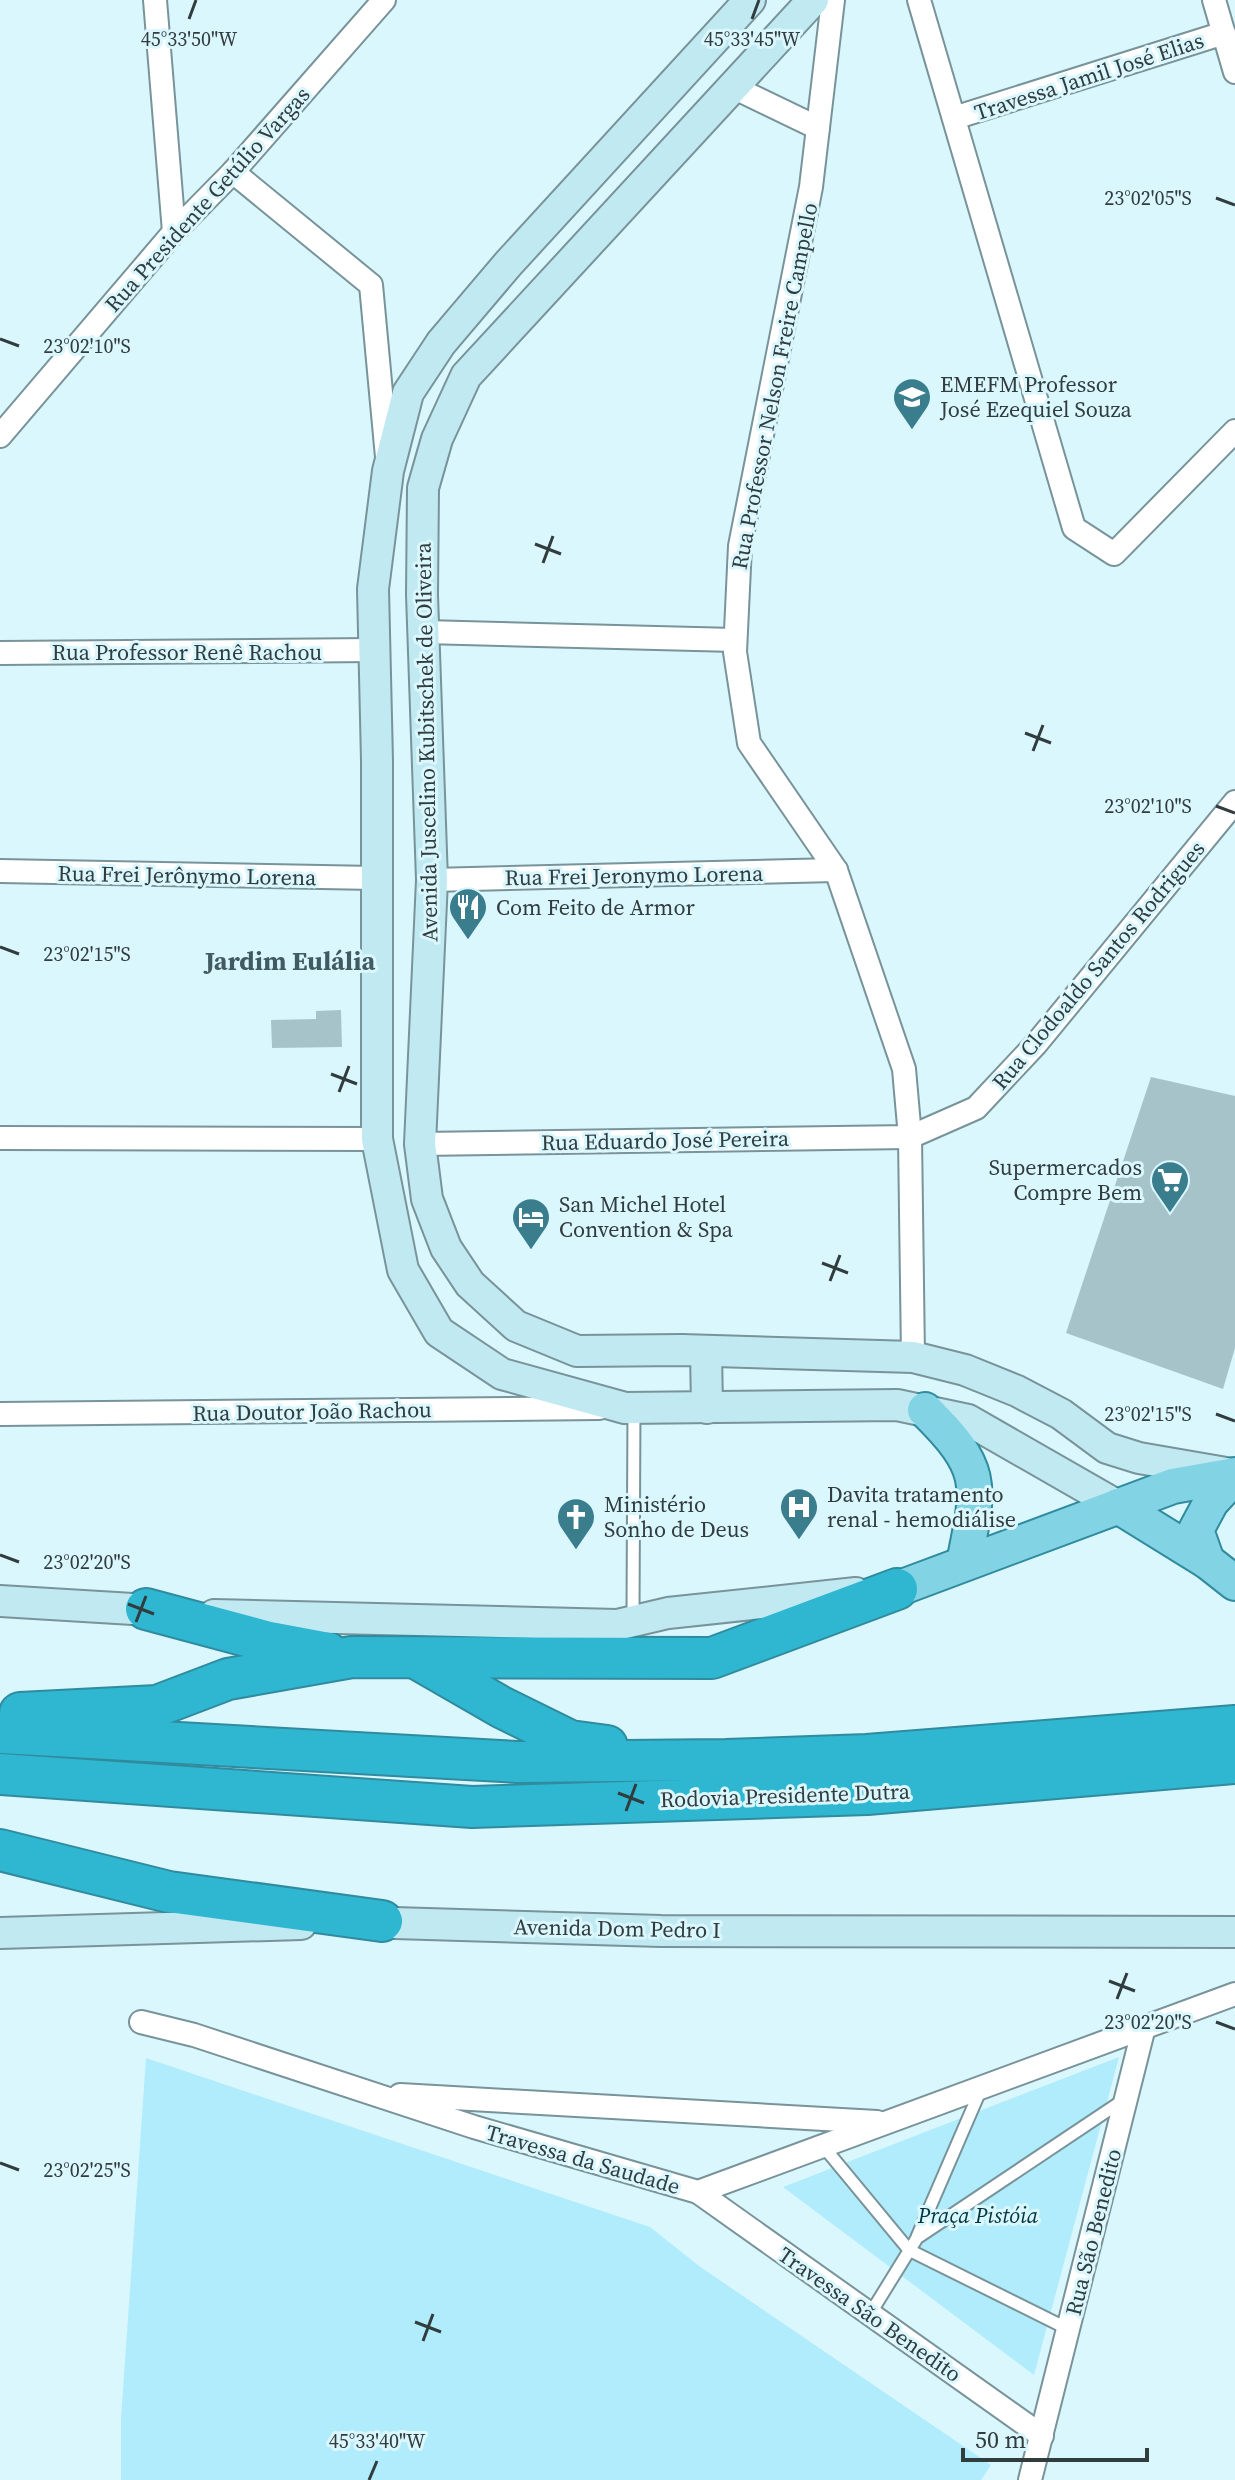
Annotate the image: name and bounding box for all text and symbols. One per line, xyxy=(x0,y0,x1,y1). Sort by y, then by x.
text: 45°33'50"W xyxy=(141,25,238,53)
text: 45°33'45"W xyxy=(704,25,801,53)
street label: Travessa Jamil José Elias xyxy=(970,25,1208,127)
street label: Rua Presidente Getúlio Vargas xyxy=(98,80,316,318)
text: 23°02'05"S xyxy=(1104,184,1192,212)
street label: Rua Professor Nelson Freire Campello xyxy=(724,200,824,572)
text: 23°02'10"S xyxy=(43,332,131,360)
place label: EMEFM Professor José Ezequiel Souza xyxy=(939,369,1133,424)
school or university icon: EMEFM Professor José Ezequiel Souza xyxy=(891,376,933,431)
street label: Avenida Juscelino Kubitschek de Oliveira xyxy=(408,541,444,942)
street label: Rua Professor Renê Rachou xyxy=(52,637,322,667)
text: 23°02'10"S xyxy=(1104,792,1192,820)
street label: Rua Clodoaldo Santos Rodrigues xyxy=(985,834,1211,1096)
street label: Rua Frei Jerônymo Lorena xyxy=(57,858,317,892)
street label: Rua Frei Jeronymo Lorena xyxy=(504,858,764,892)
restaurant icon: Com Feito de Armor xyxy=(447,886,489,941)
place label: Com Feito de Armor xyxy=(496,892,696,922)
text: 23°02'15"S xyxy=(43,940,131,968)
district label: Jardim Eulália xyxy=(203,943,375,979)
street label: Rua Eduardo José Pereira xyxy=(541,1123,790,1157)
place label: Supermercados Compre Bem xyxy=(989,1152,1142,1207)
supermarket icon: Supermercados Compre Bem xyxy=(1149,1159,1191,1214)
place label: San Michel Hotel Convention & Spa xyxy=(559,1189,734,1244)
hotel icon: San Michel Hotel Convention & Spa xyxy=(510,1196,552,1251)
street label: Rua Doutor João Rachou xyxy=(192,1394,432,1428)
text: 23°02'15"S xyxy=(1104,1400,1192,1428)
place label: Davita tratamento renal - hemodiálise xyxy=(827,1479,1016,1534)
hospital icon: Davita tratamento renal - hemodiálise xyxy=(778,1486,820,1541)
place label: Ministério Sonho de Deus xyxy=(604,1489,749,1544)
church icon: Ministério Sonho de Deus xyxy=(555,1496,597,1551)
text: 23°02'20"S xyxy=(43,1548,131,1576)
street label: Rodovia Presidente Dutra xyxy=(659,1776,911,1814)
street label: Avenida Dom Pedro I xyxy=(513,1911,721,1945)
text: 23°02'20"S xyxy=(1104,2008,1192,2036)
street label: Travessa da Saudade xyxy=(482,2117,684,2201)
street label: Rua São Benedito xyxy=(1058,2146,1128,2318)
text: 23°02'25"S xyxy=(43,2156,131,2184)
park label: Praça Pistóia xyxy=(917,2200,1039,2230)
street label: Travessa São Benedito xyxy=(772,2239,968,2389)
scale bar xyxy=(963,2412,1147,2462)
text: 50 m xyxy=(975,2423,1026,2456)
text: 45°33'40"W xyxy=(329,2427,426,2455)

